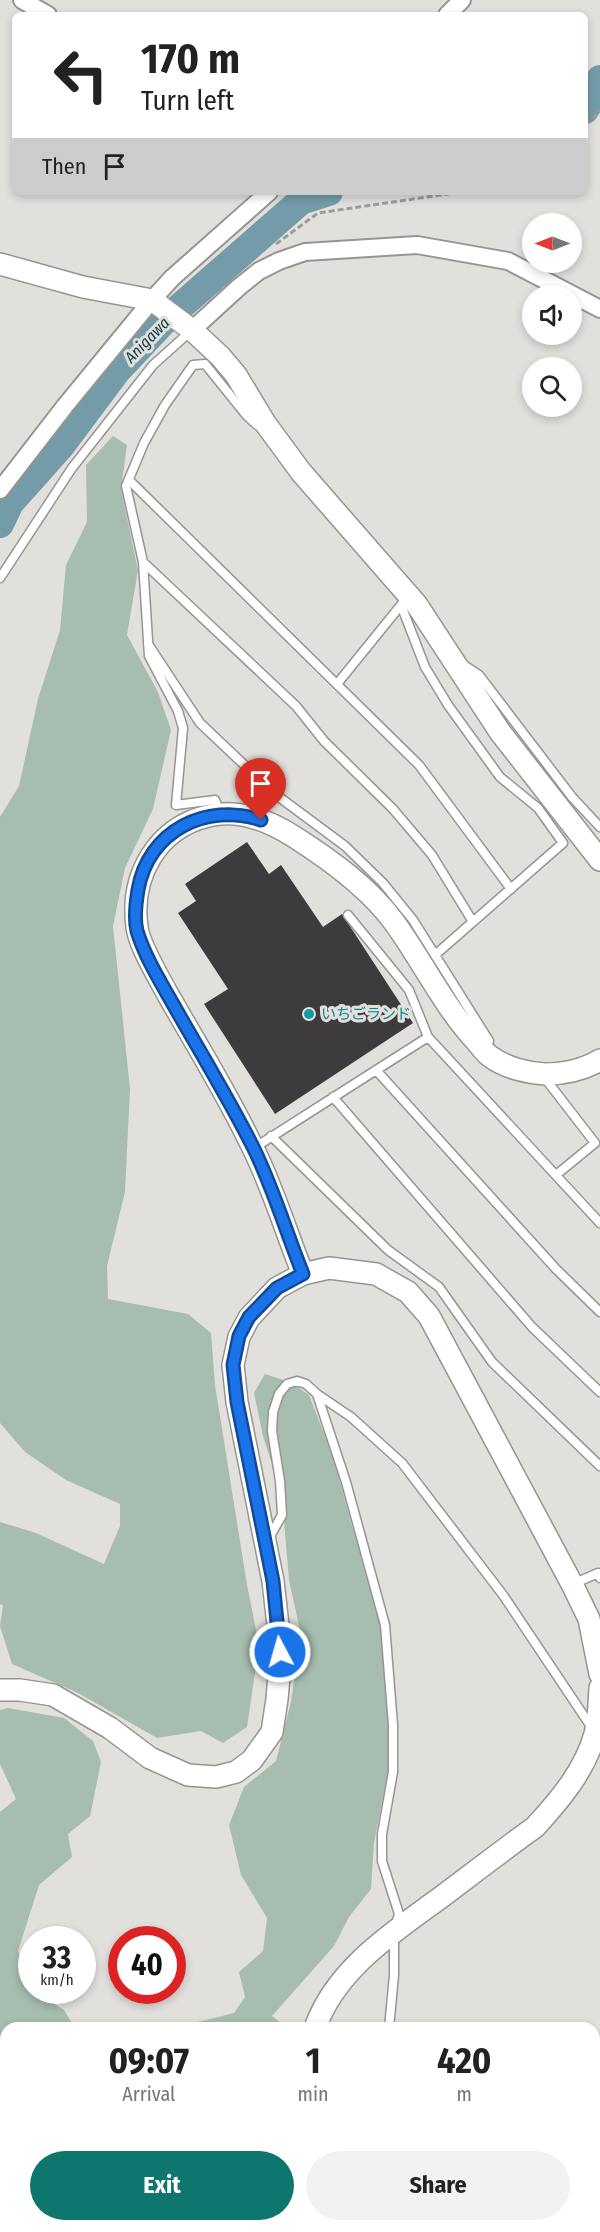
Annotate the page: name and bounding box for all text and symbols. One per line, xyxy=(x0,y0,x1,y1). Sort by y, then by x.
text: 170 m xyxy=(141,34,240,84)
icon: left xyxy=(42,36,120,114)
text: Turn left xyxy=(141,85,234,117)
icon: arrive xyxy=(98,150,131,183)
text: Then xyxy=(42,153,86,180)
north arrow xyxy=(522,213,582,273)
map controls xyxy=(522,213,582,417)
button: sound xyxy=(522,285,582,345)
water label: Anigawa xyxy=(120,313,173,367)
button: search xyxy=(522,357,582,417)
pin xyxy=(235,758,286,820)
icon: arrive xyxy=(244,767,277,800)
place label: いちごランド xyxy=(321,1005,411,1023)
marker: いちごランド xyxy=(302,1007,316,1021)
position arrow xyxy=(248,1620,312,1684)
speed limit sign: 40 xyxy=(108,1926,186,2004)
text: 33 xyxy=(43,1940,71,1976)
text: km/h xyxy=(40,1971,74,1989)
text: 09:07 xyxy=(109,2039,189,2083)
text: 1 xyxy=(305,2039,321,2083)
text: 420 xyxy=(437,2039,491,2083)
text: Arrival xyxy=(122,2082,175,2106)
text: min xyxy=(298,2082,329,2106)
text: m xyxy=(457,2082,472,2106)
button: Exit xyxy=(30,2151,294,2220)
button: Share xyxy=(306,2151,570,2220)

